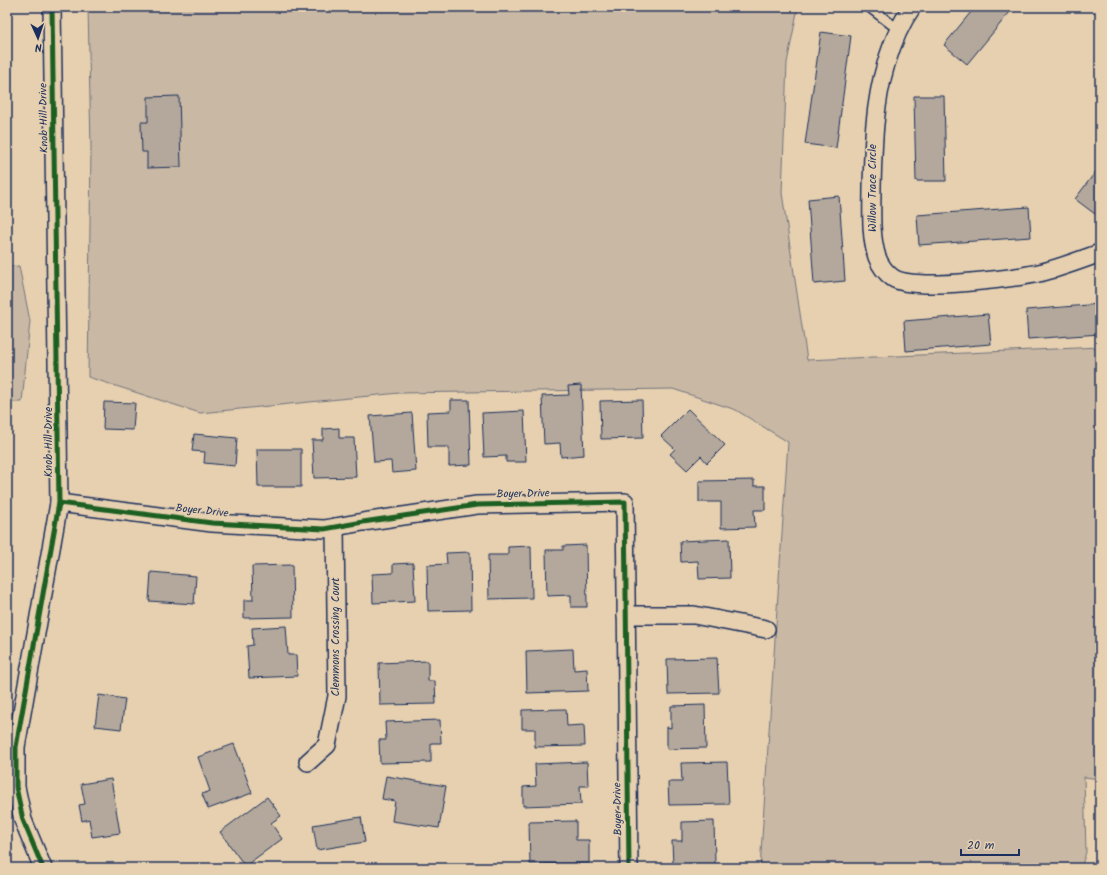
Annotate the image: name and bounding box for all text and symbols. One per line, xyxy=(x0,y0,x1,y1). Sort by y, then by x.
north arrow xyxy=(18,18,58,58)
text: N xyxy=(34,38,42,56)
street label: Knob Hill Drive xyxy=(34,83,54,153)
street label: Willow Trace Circle xyxy=(864,144,882,232)
street label: Knob Hill Drive xyxy=(40,407,58,477)
street label: Boyer Drive xyxy=(496,485,550,503)
street label: Boyer Drive xyxy=(175,499,229,523)
street label: Clemmons Crossing Court xyxy=(327,577,345,697)
street label: Boyer Drive xyxy=(609,782,627,836)
scale bar xyxy=(961,831,1019,857)
text: 20 m xyxy=(967,836,995,855)

